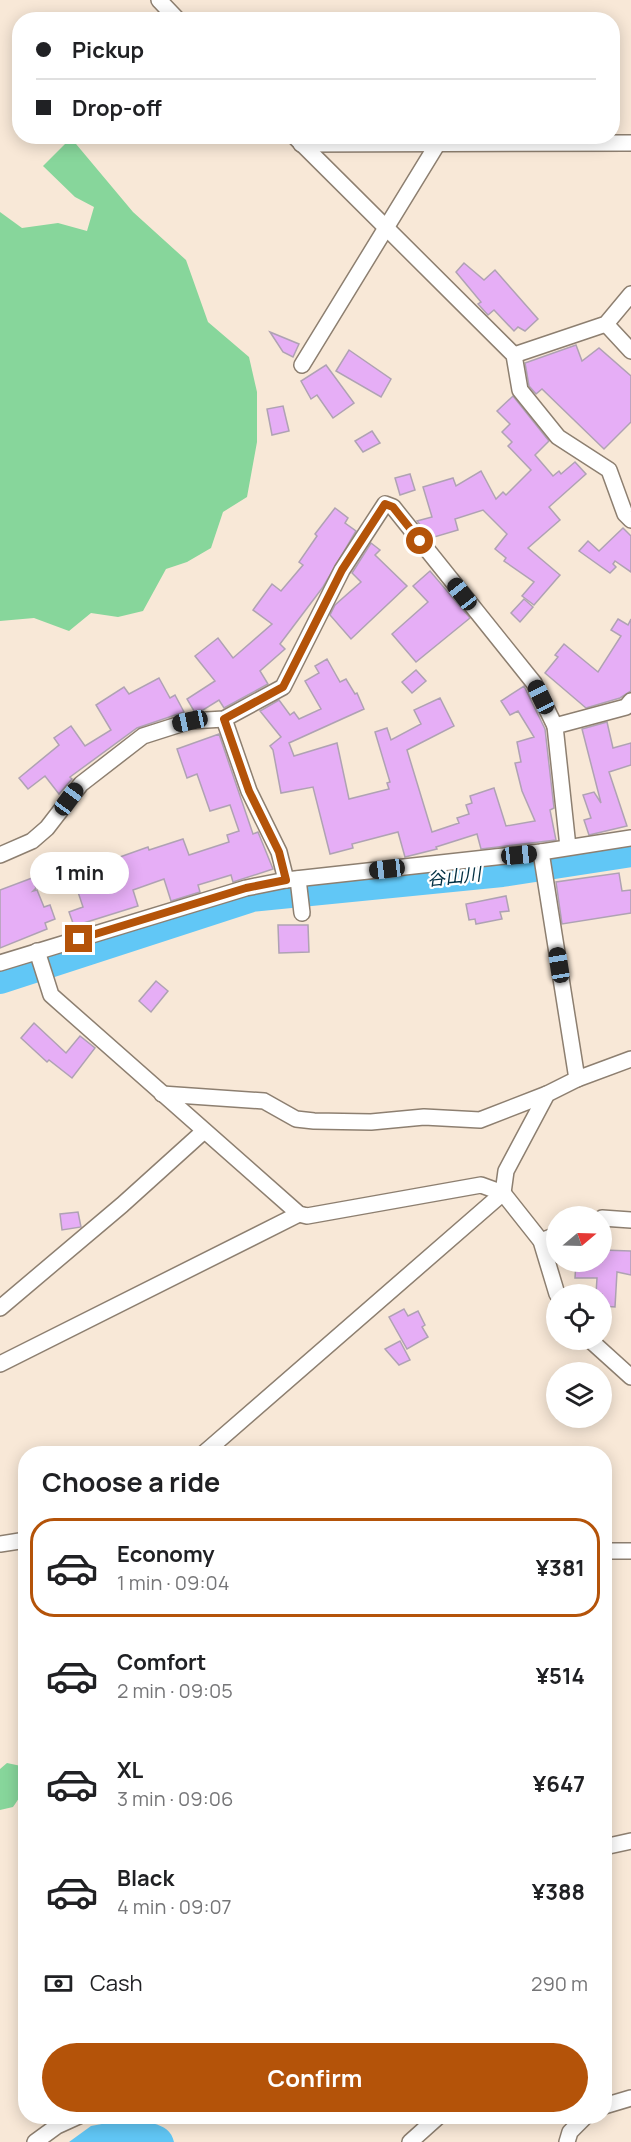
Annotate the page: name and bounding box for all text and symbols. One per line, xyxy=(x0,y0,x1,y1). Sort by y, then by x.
text: Pickup xyxy=(72,35,144,65)
text: Drop-off xyxy=(72,93,162,123)
route start xyxy=(406,527,433,554)
car xyxy=(444,574,480,614)
car xyxy=(525,677,557,717)
car xyxy=(171,708,209,734)
car xyxy=(51,779,87,819)
car xyxy=(500,844,538,866)
callout: 1 min xyxy=(29,852,128,894)
car xyxy=(368,858,406,880)
text: 1 min xyxy=(55,859,104,886)
water label: 谷山川 xyxy=(426,861,484,891)
route end xyxy=(65,925,92,952)
car xyxy=(547,946,571,984)
north arrow xyxy=(546,1206,612,1272)
map controls xyxy=(546,1206,612,1428)
button: locate xyxy=(546,1284,612,1350)
button: layers xyxy=(546,1362,612,1428)
text: Choose a ride xyxy=(42,1463,220,1500)
text: Economy xyxy=(117,1539,215,1569)
icon: car xyxy=(45,1541,99,1595)
text: ¥381 xyxy=(536,1553,585,1583)
text: 1 min · 09:04 xyxy=(117,1569,229,1596)
text: Comfort xyxy=(117,1647,206,1677)
icon: car xyxy=(45,1649,99,1703)
text: ¥514 xyxy=(536,1661,585,1691)
text: 2 min · 09:05 xyxy=(117,1677,233,1704)
text: XL xyxy=(117,1755,143,1785)
icon: car xyxy=(45,1757,99,1811)
text: ¥647 xyxy=(533,1769,585,1799)
text: 3 min · 09:06 xyxy=(117,1785,233,1812)
text: Black xyxy=(117,1863,174,1893)
icon: car xyxy=(45,1865,99,1919)
text: ¥388 xyxy=(532,1877,585,1907)
text: 4 min · 09:07 xyxy=(117,1893,232,1920)
icon: cash xyxy=(42,1967,75,2000)
text: Cash xyxy=(90,1968,143,1998)
text: 290 m xyxy=(531,1970,588,1997)
button: Confirm xyxy=(42,2043,588,2112)

